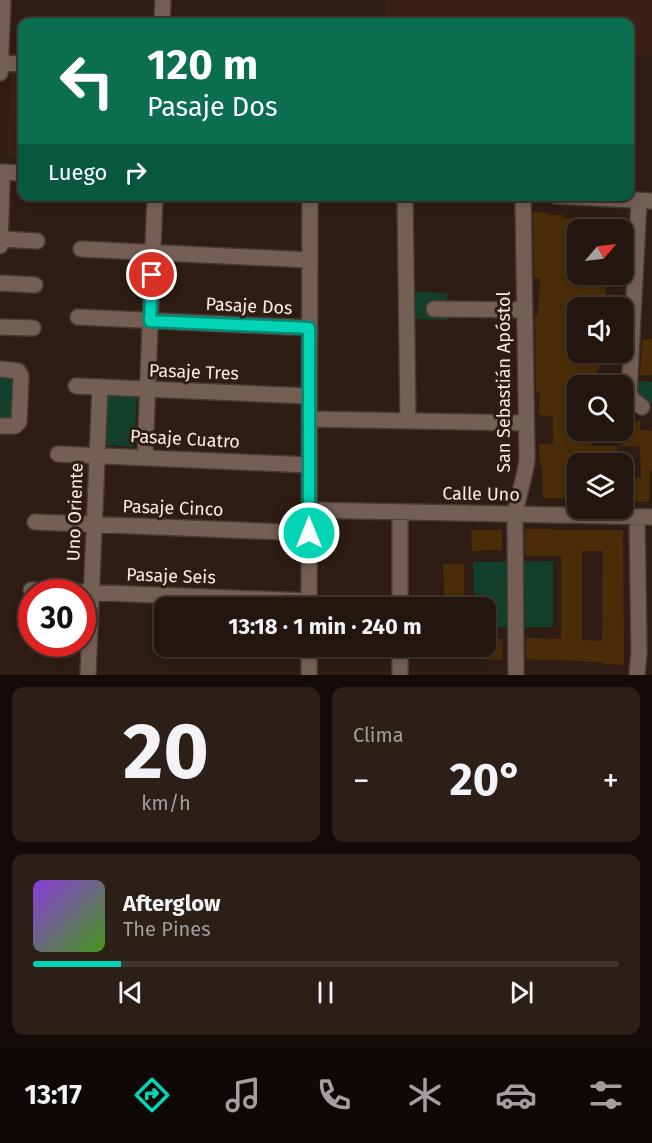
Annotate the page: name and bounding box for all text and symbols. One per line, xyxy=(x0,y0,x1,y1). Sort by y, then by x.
text: 120 m xyxy=(147,40,258,90)
icon: left xyxy=(48,42,126,120)
text: Pasaje Dos xyxy=(147,91,278,123)
icon: right xyxy=(119,156,152,189)
text: Luego xyxy=(48,159,107,186)
north arrow xyxy=(567,219,633,285)
map controls xyxy=(567,219,633,519)
pin xyxy=(126,249,177,300)
icon: arrive xyxy=(135,258,168,291)
street label: San Sebastián Apóstol xyxy=(493,291,515,473)
street label: Pasaje Dos xyxy=(205,293,293,319)
button: sound xyxy=(567,297,633,363)
street label: Pasaje Tres xyxy=(149,359,239,385)
button: search xyxy=(567,375,633,441)
street label: Pasaje Cuatro xyxy=(129,425,241,453)
button: layers xyxy=(567,453,633,519)
street label: Uno Oriente xyxy=(62,462,88,562)
street label: Calle Uno xyxy=(442,482,520,506)
street label: Pasaje Cinco xyxy=(122,495,224,521)
position arrow xyxy=(277,501,341,565)
street label: Pasaje Seis xyxy=(126,563,216,589)
speed limit sign: 30 xyxy=(18,579,96,657)
text: 13:18 · 1 min · 240 m xyxy=(228,613,422,640)
text: 20 xyxy=(123,705,209,799)
text: Clima xyxy=(353,723,404,747)
text: 20° xyxy=(449,753,523,807)
text: − xyxy=(353,761,370,801)
text: + xyxy=(603,761,619,801)
text: km/h xyxy=(141,791,191,815)
text: Afterglow xyxy=(123,890,220,917)
text: The Pines xyxy=(123,917,210,941)
icon: previous xyxy=(114,976,147,1009)
icon: pause xyxy=(309,976,342,1009)
icon: next xyxy=(505,976,538,1009)
icon: directions xyxy=(131,1074,173,1116)
icon: music xyxy=(222,1074,264,1116)
icon: phone xyxy=(313,1074,355,1116)
icon: climate xyxy=(404,1074,446,1116)
icon: car xyxy=(495,1074,537,1116)
icon: filters xyxy=(585,1074,627,1116)
text: 13:17 xyxy=(24,1079,82,1111)

